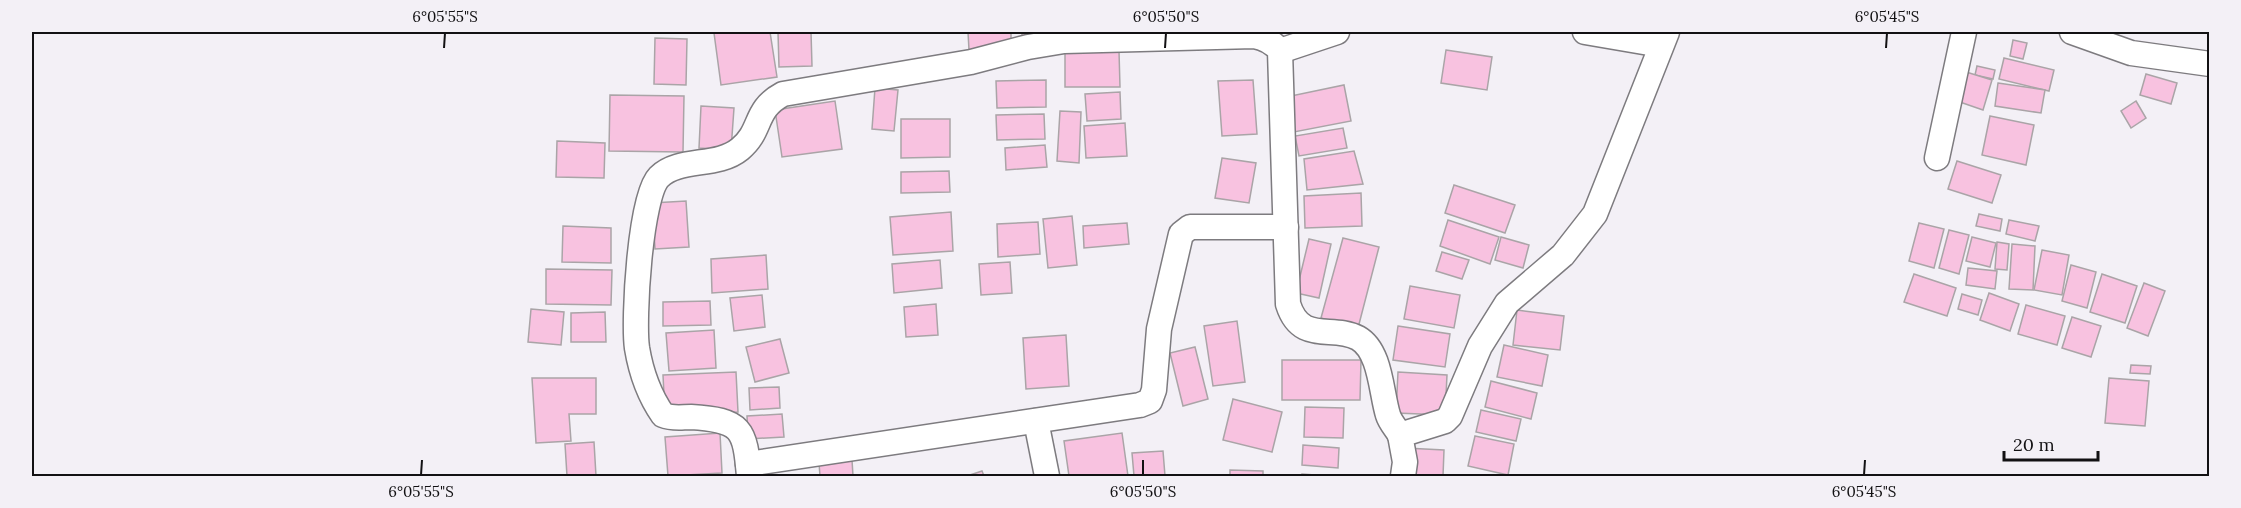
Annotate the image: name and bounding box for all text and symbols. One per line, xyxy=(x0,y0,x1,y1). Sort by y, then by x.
text: 6°05'55"S xyxy=(412,7,478,26)
text: 6°05'50"S xyxy=(1133,7,1199,26)
text: 6°05'45"S xyxy=(1855,7,1919,26)
scale bar xyxy=(2004,424,2098,462)
text: 20 m xyxy=(2013,433,2055,456)
text: 6°05'55"S xyxy=(388,482,454,501)
text: 6°05'50"S xyxy=(1110,482,1176,501)
text: 6°05'45"S xyxy=(1832,482,1896,501)

